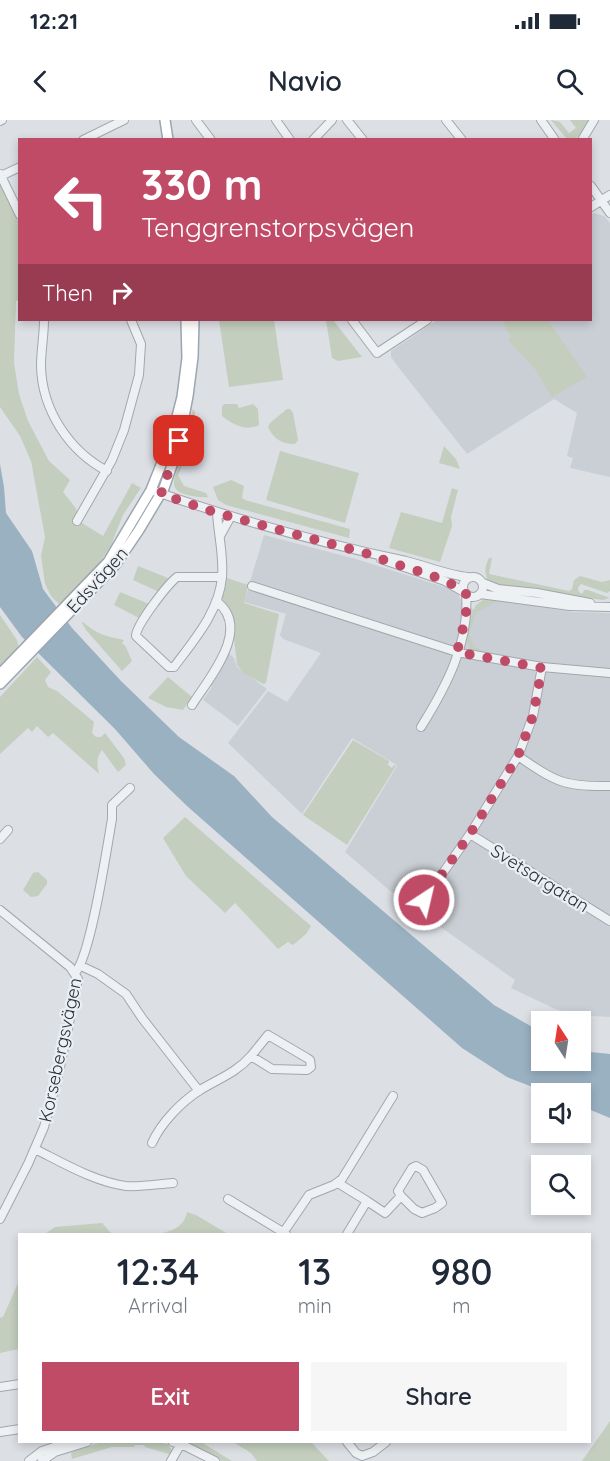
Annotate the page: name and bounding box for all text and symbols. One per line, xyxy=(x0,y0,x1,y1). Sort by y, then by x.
text: 12:21 xyxy=(30,7,78,35)
text: Navio xyxy=(268,64,342,98)
icon: back xyxy=(24,65,57,98)
icon: search xyxy=(553,65,586,98)
text: 330 m xyxy=(141,158,262,211)
icon: left xyxy=(42,162,120,240)
text: Tenggrenstorpsvägen xyxy=(141,210,414,244)
icon: right xyxy=(105,276,138,309)
text: Then xyxy=(42,279,93,307)
pin xyxy=(153,415,204,466)
icon: arrive xyxy=(162,424,195,457)
street label: Edsvägen xyxy=(61,542,133,618)
street label: Svetsargatan xyxy=(486,839,594,917)
position arrow xyxy=(392,868,456,932)
street label: Korsebergsvägen xyxy=(33,976,87,1124)
north arrow xyxy=(531,1011,591,1071)
map controls xyxy=(531,1011,591,1215)
button: sound xyxy=(531,1083,591,1143)
button: search xyxy=(531,1155,591,1215)
text: 12:34 xyxy=(117,1249,199,1294)
text: 13 xyxy=(298,1249,331,1294)
text: 980 xyxy=(430,1249,492,1294)
text: Arrival xyxy=(128,1293,188,1318)
text: min xyxy=(298,1293,332,1318)
text: m xyxy=(452,1293,471,1318)
button: Exit xyxy=(42,1362,299,1431)
button: Share xyxy=(311,1362,567,1431)

